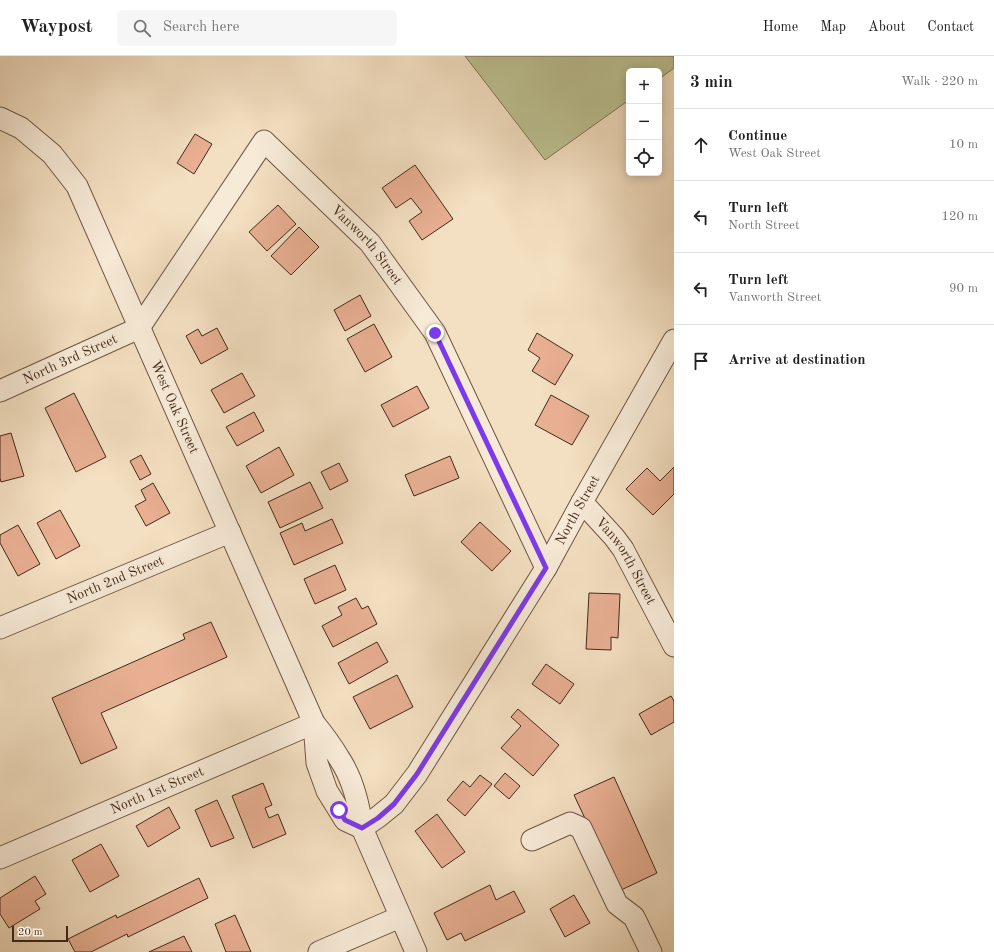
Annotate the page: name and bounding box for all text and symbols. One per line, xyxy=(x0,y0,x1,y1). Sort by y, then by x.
search box xyxy=(117,10,397,46)
icon: search xyxy=(131,17,153,39)
text: Waypost xyxy=(20,18,93,37)
text: Search here xyxy=(163,20,239,35)
text: Home xyxy=(763,20,798,34)
text: Map xyxy=(820,20,846,34)
text: About xyxy=(868,20,905,34)
text: Contact xyxy=(927,20,974,34)
map controls xyxy=(626,68,662,176)
button: + xyxy=(626,68,662,104)
text: 3 min xyxy=(690,74,733,91)
text: Walk · 220 m xyxy=(901,75,978,88)
button: − xyxy=(626,104,662,140)
text: Continue xyxy=(728,129,787,144)
icon: ahead xyxy=(690,134,712,156)
text: 10 m xyxy=(949,138,978,151)
button: locate xyxy=(626,140,662,176)
text: West Oak Street xyxy=(728,147,821,160)
text: Turn left xyxy=(728,201,788,216)
street label: Vanworth Street xyxy=(328,203,405,287)
icon: left xyxy=(690,206,712,228)
text: 120 m xyxy=(941,210,978,223)
text: North Street xyxy=(728,219,800,232)
text: Turn left xyxy=(728,273,788,288)
icon: left xyxy=(690,278,712,300)
text: 90 m xyxy=(949,282,978,295)
text: Vanworth Street xyxy=(728,291,821,304)
route end xyxy=(426,324,444,342)
street label: North 3rd Street xyxy=(21,332,120,387)
icon: arrive xyxy=(690,350,712,372)
text: Arrive at destination xyxy=(728,353,866,368)
street label: West Oak Street xyxy=(148,358,201,456)
street label: North Street xyxy=(553,473,603,547)
street label: Vanworth Street xyxy=(593,515,658,607)
street label: North 2nd Street xyxy=(65,553,166,606)
street label: North 1st Street xyxy=(108,764,206,817)
route start xyxy=(330,801,348,819)
scale bar xyxy=(12,924,68,943)
text: 20 m xyxy=(18,927,43,938)

